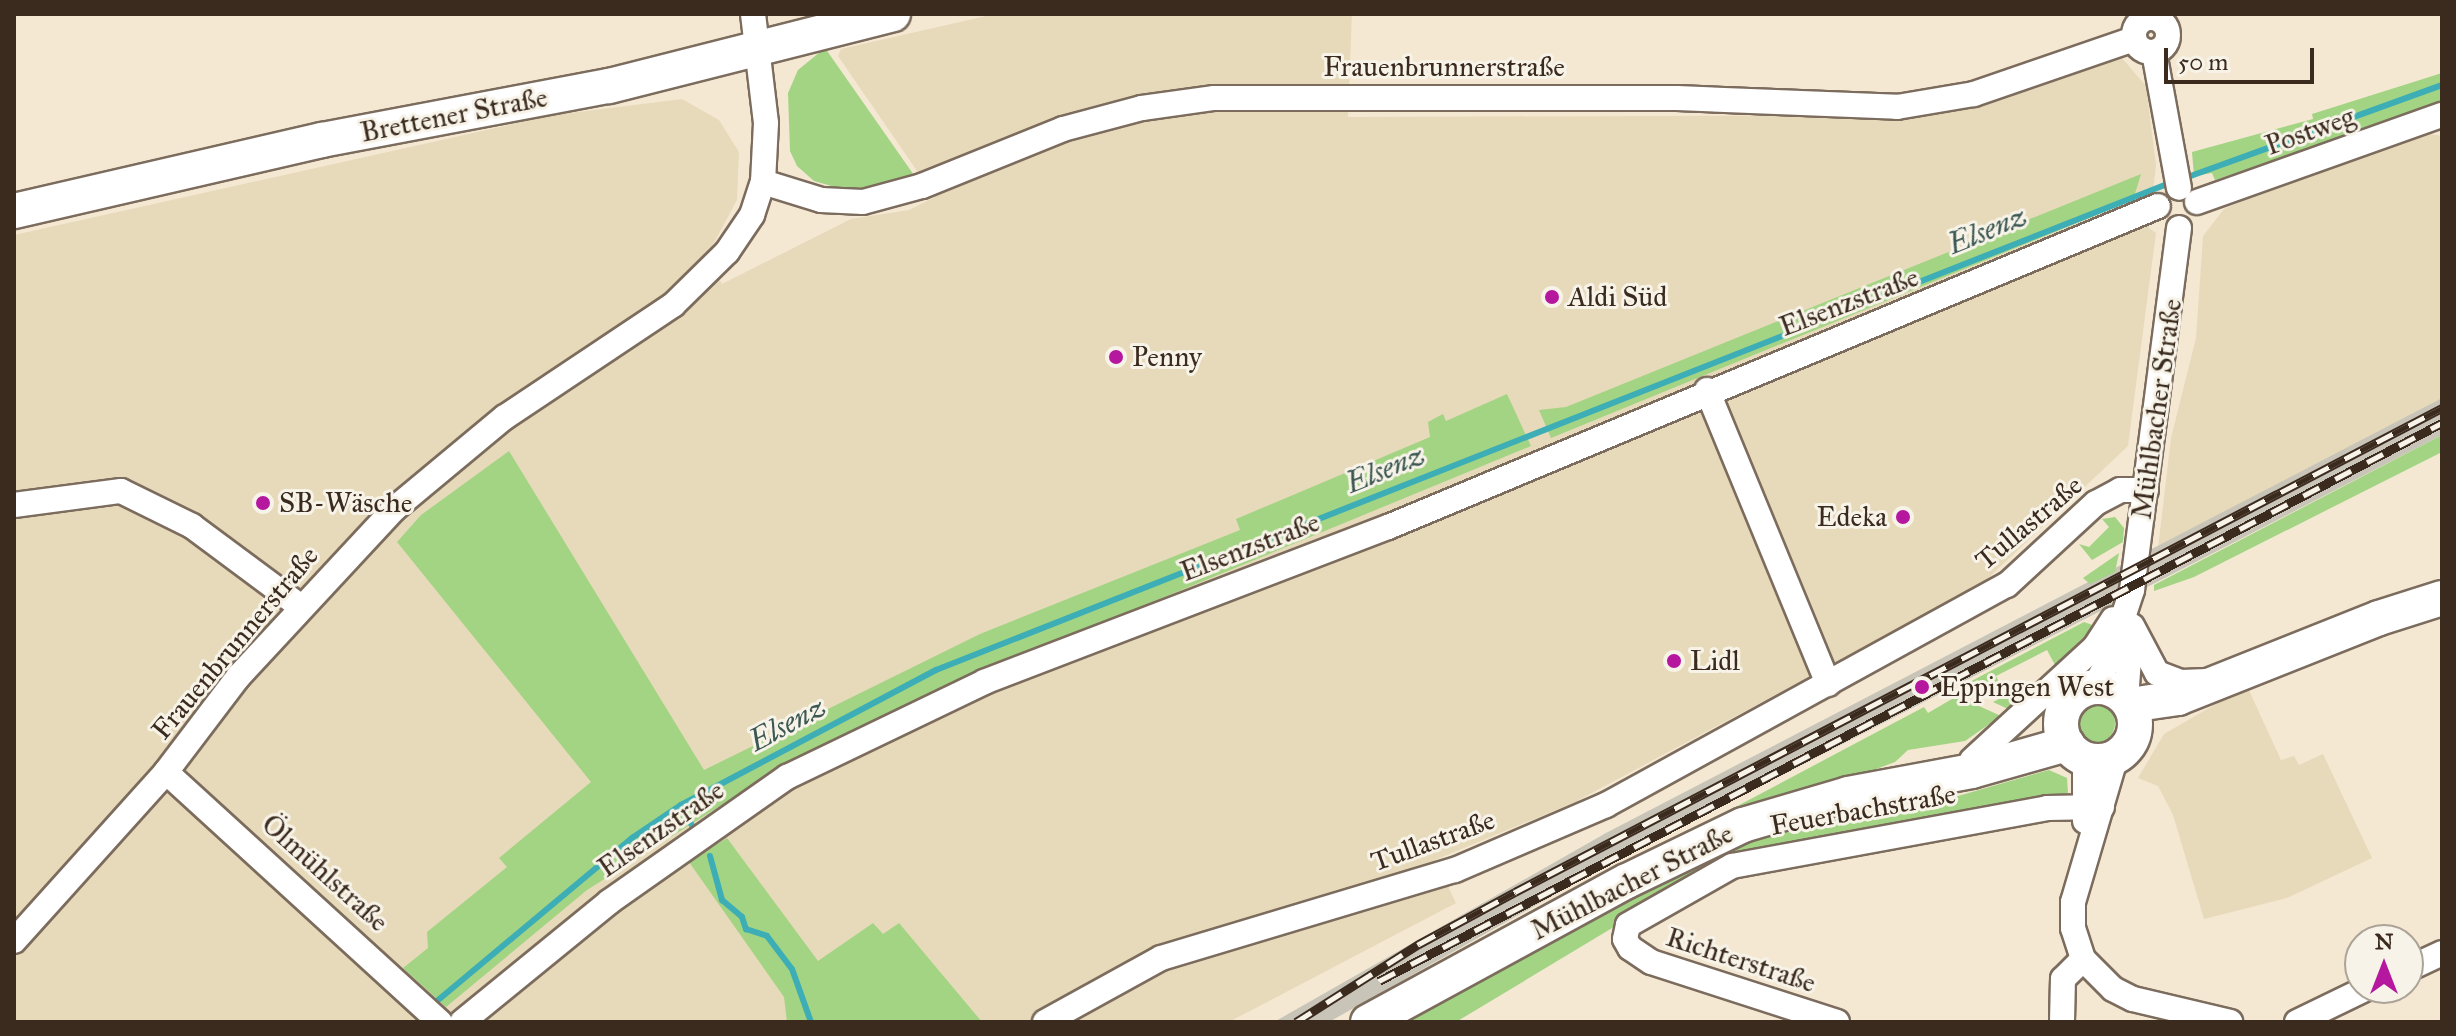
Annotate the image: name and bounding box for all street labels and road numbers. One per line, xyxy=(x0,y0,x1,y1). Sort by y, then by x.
street label: Frauenbrunnerstraße xyxy=(1323,50,1565,84)
street label: Brettener Straße xyxy=(358,80,550,150)
street label: Postweg xyxy=(2261,99,2359,163)
street label: Elsenzstraße xyxy=(1775,260,1923,344)
street label: Mühlbacher Straße xyxy=(2125,297,2189,521)
street label: Tullastraße xyxy=(1969,469,2089,577)
street label: Elsenzstraße xyxy=(1176,505,1324,589)
street label: Frauenbrunnerstraße xyxy=(144,540,326,746)
street label: Elsenzstraße xyxy=(591,773,731,885)
street label: Feuerbachstraße xyxy=(1768,777,1958,843)
street label: Tullastraße xyxy=(1367,803,1499,879)
street label: Ölmühlstraße xyxy=(255,807,395,939)
street label: Mühlbacher Straße xyxy=(1525,817,1739,947)
street label: Richterstraße xyxy=(1662,920,1820,1000)

